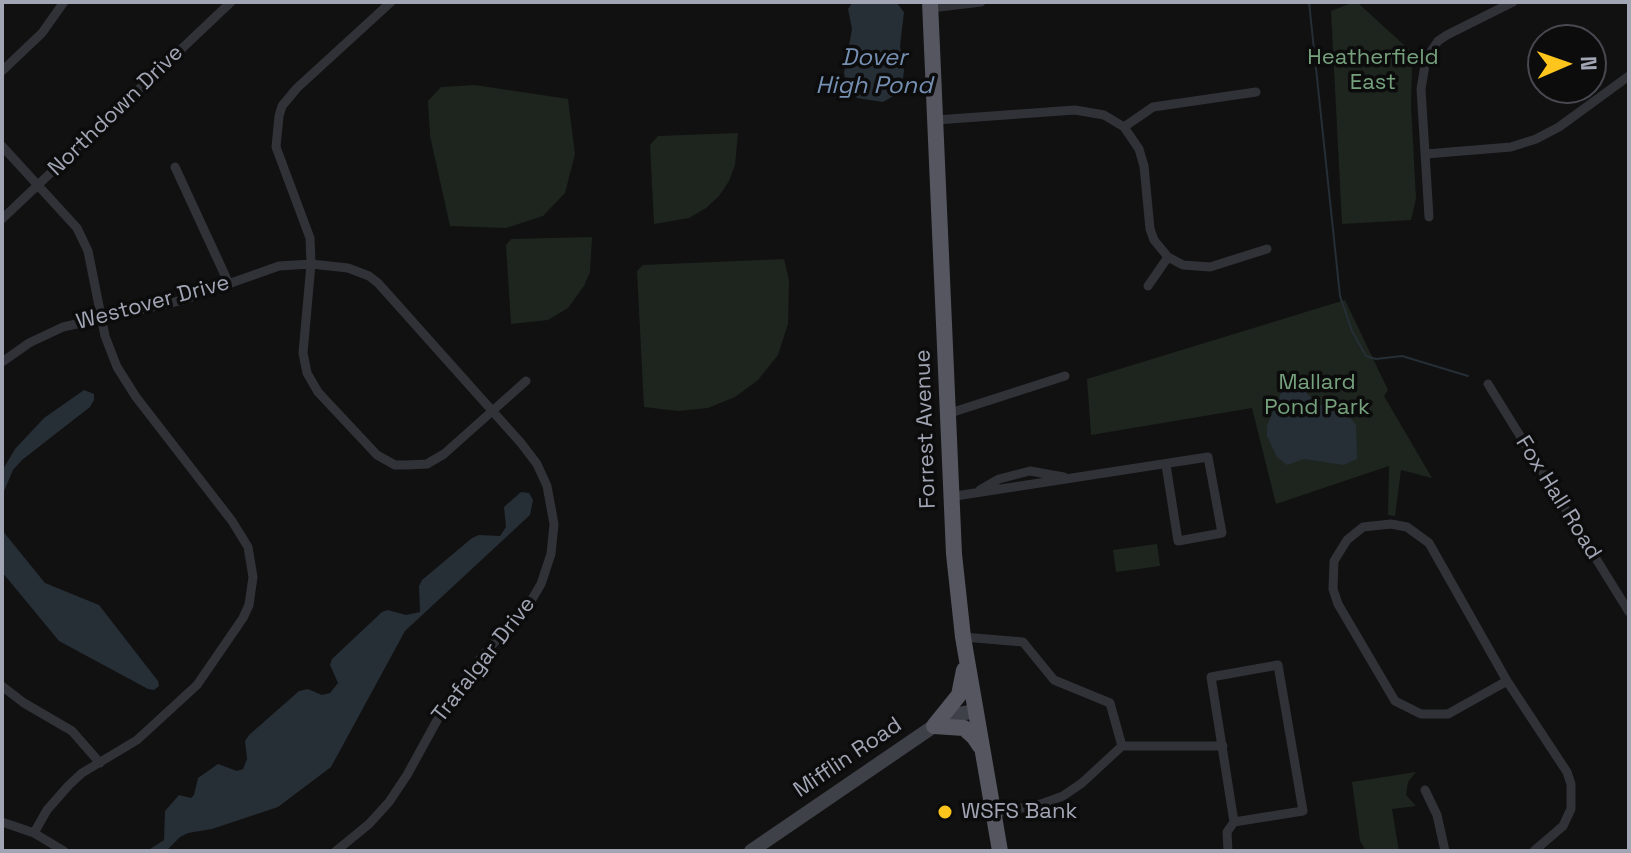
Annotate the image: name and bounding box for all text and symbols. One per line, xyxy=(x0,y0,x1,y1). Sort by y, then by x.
north arrow xyxy=(1527,24,1607,104)
street label: Northdown Drive xyxy=(43,40,189,182)
water label: Dover High Pond xyxy=(816,44,932,100)
park label: Heatherfield East xyxy=(1307,45,1439,96)
text: N xyxy=(1575,55,1603,71)
street label: Westover Drive xyxy=(74,270,232,336)
street label: Forrest Avenue xyxy=(910,349,942,509)
park label: Mallard Pond Park xyxy=(1264,370,1370,422)
street label: Fox Hall Road xyxy=(1509,431,1607,565)
street label: Trafalgar Drive xyxy=(427,592,541,728)
street label: Mifflin Road xyxy=(789,712,907,804)
place label: WSFS Bank xyxy=(961,799,1077,825)
marker: WSFS Bank xyxy=(936,803,954,821)

